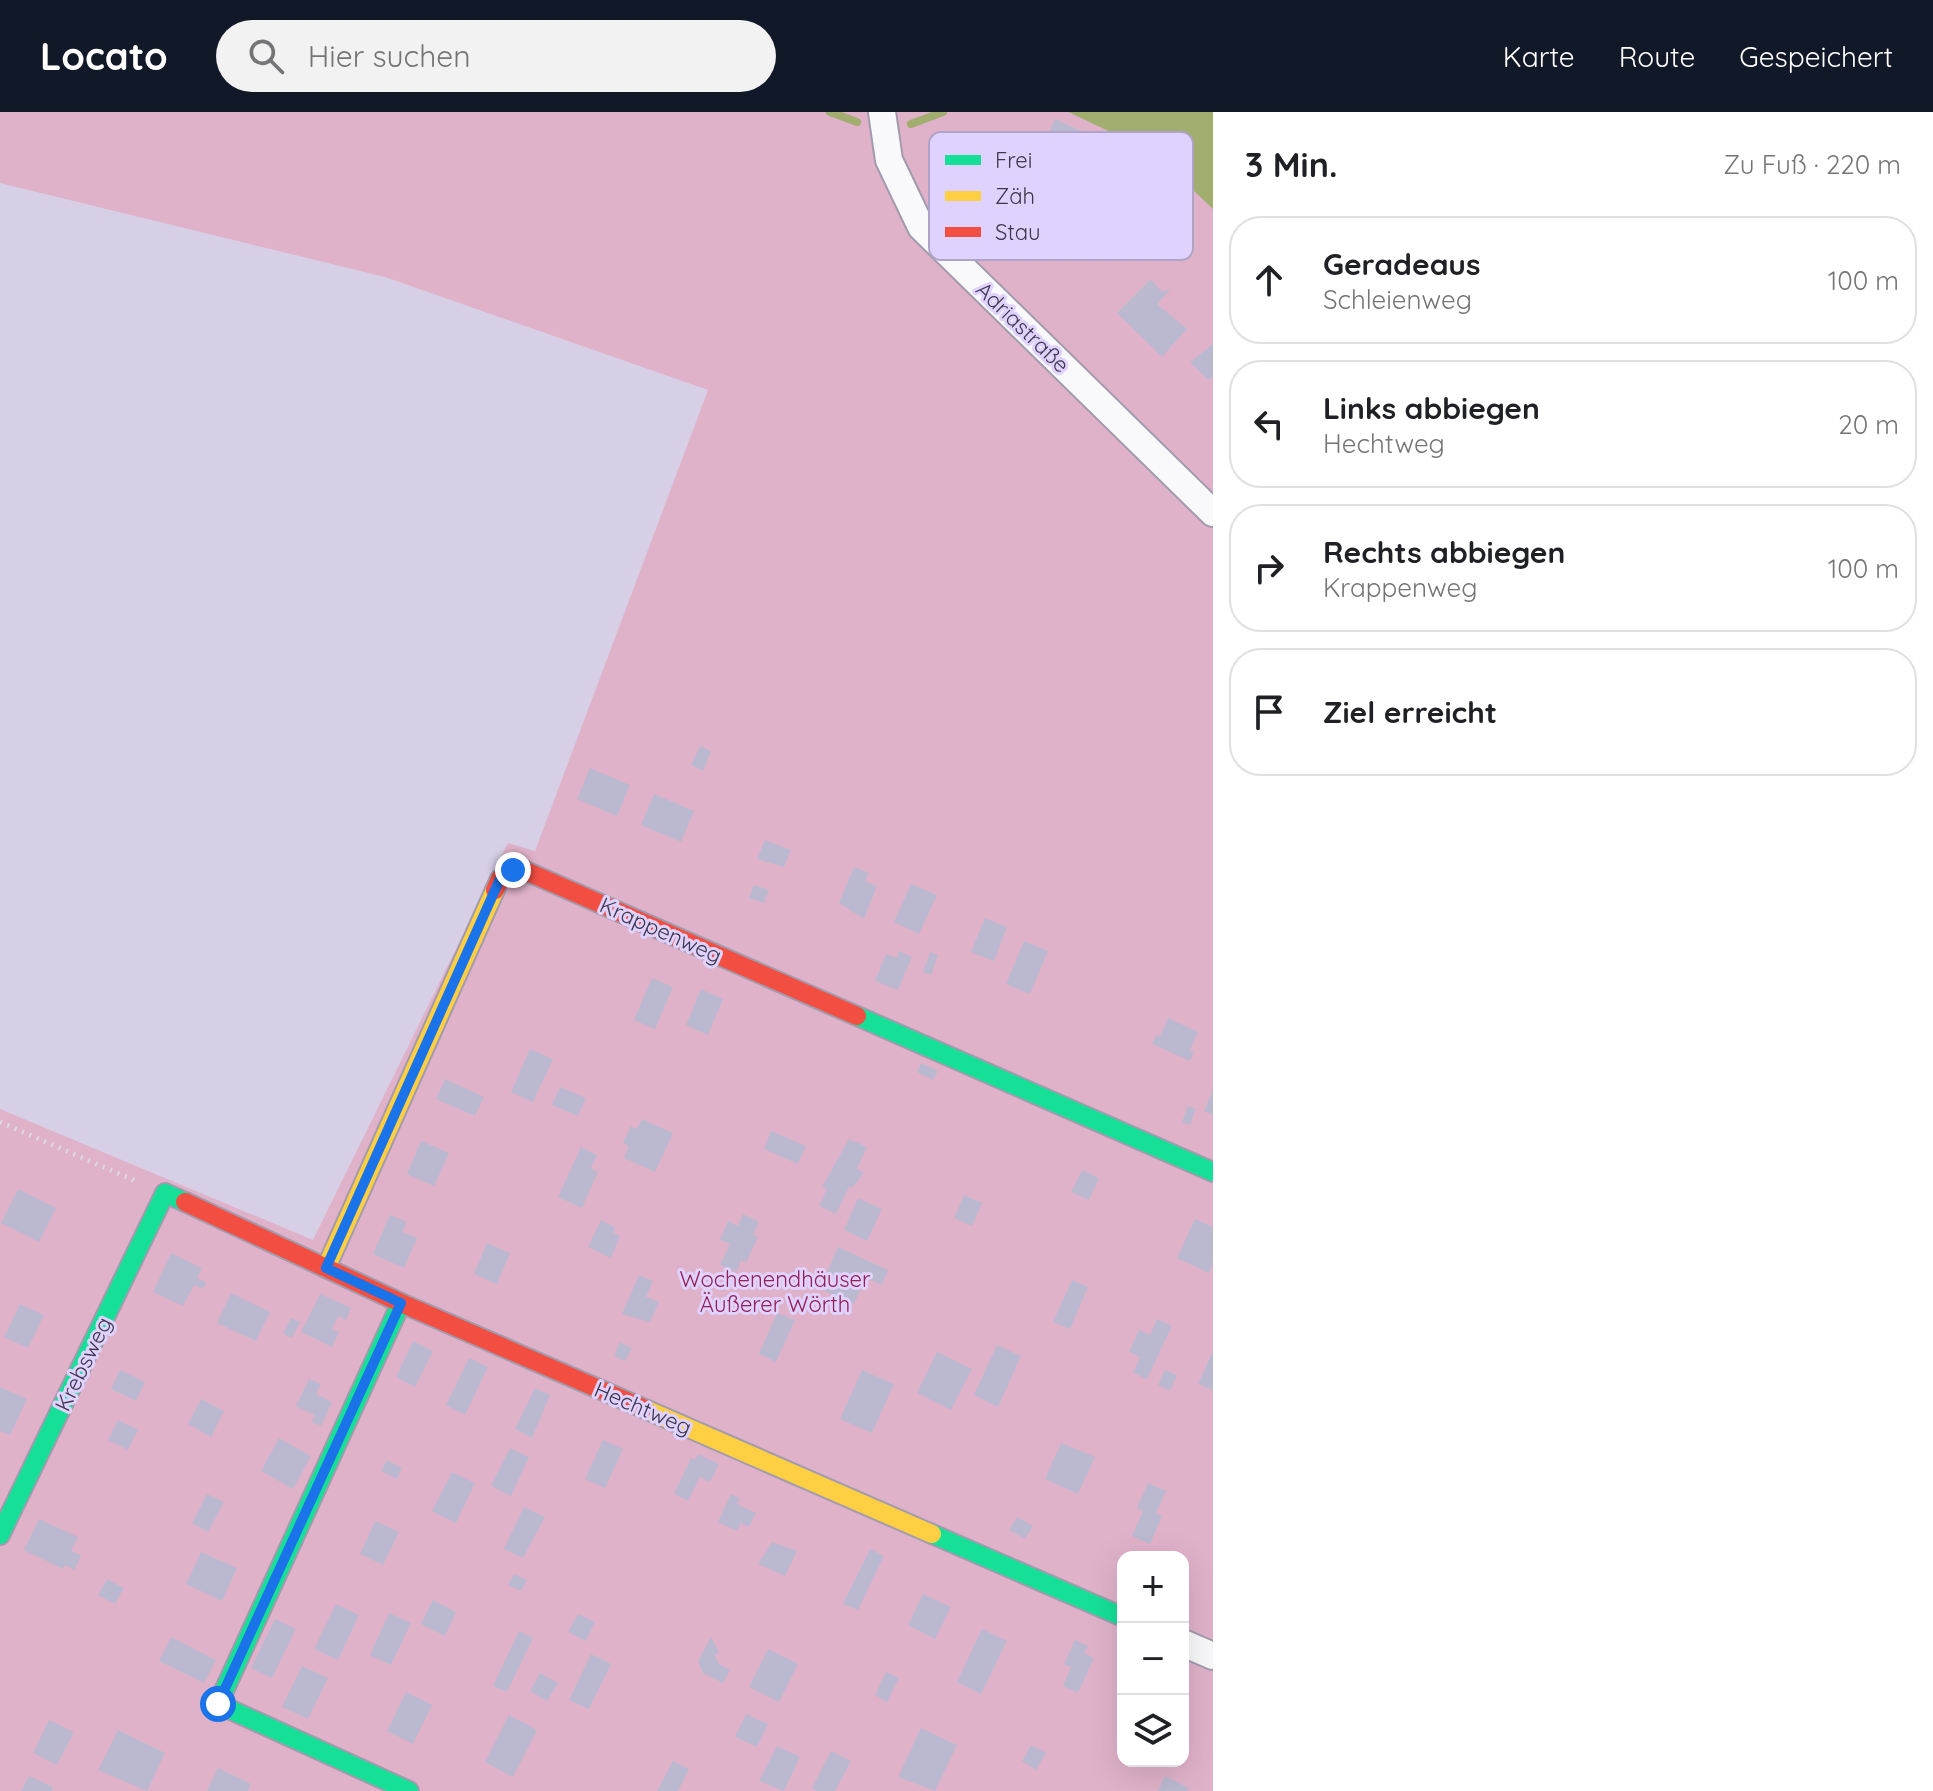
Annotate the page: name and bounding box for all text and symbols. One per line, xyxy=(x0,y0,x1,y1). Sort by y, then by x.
search box xyxy=(216,20,776,92)
text: Locato xyxy=(40,32,168,80)
icon: search xyxy=(244,34,288,78)
text: Hier suchen xyxy=(308,37,471,75)
text: Karte xyxy=(1503,39,1575,74)
text: Route xyxy=(1619,39,1695,74)
text: Gespeichert xyxy=(1739,39,1893,74)
legend xyxy=(929,132,1193,260)
text: 3 Min. xyxy=(1245,143,1337,186)
text: Frei xyxy=(995,146,1032,174)
text: Zu Fuß · 220 m xyxy=(1723,148,1901,181)
text: Zäh xyxy=(995,182,1035,210)
text: Stau xyxy=(995,218,1040,246)
text: Geradeaus xyxy=(1323,245,1480,283)
icon: ahead xyxy=(1247,258,1291,302)
text: 100 m xyxy=(1828,264,1899,297)
street label: Adriastraße xyxy=(970,276,1076,378)
text: Schleienweg xyxy=(1323,283,1472,316)
text: Links abbiegen xyxy=(1323,389,1540,427)
icon: left xyxy=(1247,402,1291,446)
text: 20 m xyxy=(1838,408,1899,441)
text: Hechtweg xyxy=(1323,427,1445,460)
text: Rechts abbiegen xyxy=(1323,533,1565,571)
icon: right xyxy=(1247,546,1291,590)
text: 100 m xyxy=(1828,552,1899,585)
text: Krappenweg xyxy=(1323,571,1477,604)
icon: arrive xyxy=(1247,690,1291,734)
text: Ziel erreicht xyxy=(1323,693,1497,731)
route end xyxy=(495,852,531,888)
street label: Krappenweg xyxy=(596,891,726,969)
park label: Wochenendhäuser Äußerer Wörth xyxy=(679,1265,871,1318)
street label: Krebsweg xyxy=(48,1312,118,1416)
street label: Hechtweg xyxy=(590,1375,696,1441)
map controls xyxy=(1117,1551,1189,1767)
button: + xyxy=(1117,1551,1189,1623)
button: − xyxy=(1117,1623,1189,1695)
route start xyxy=(200,1686,236,1722)
button: layers xyxy=(1117,1695,1189,1767)

